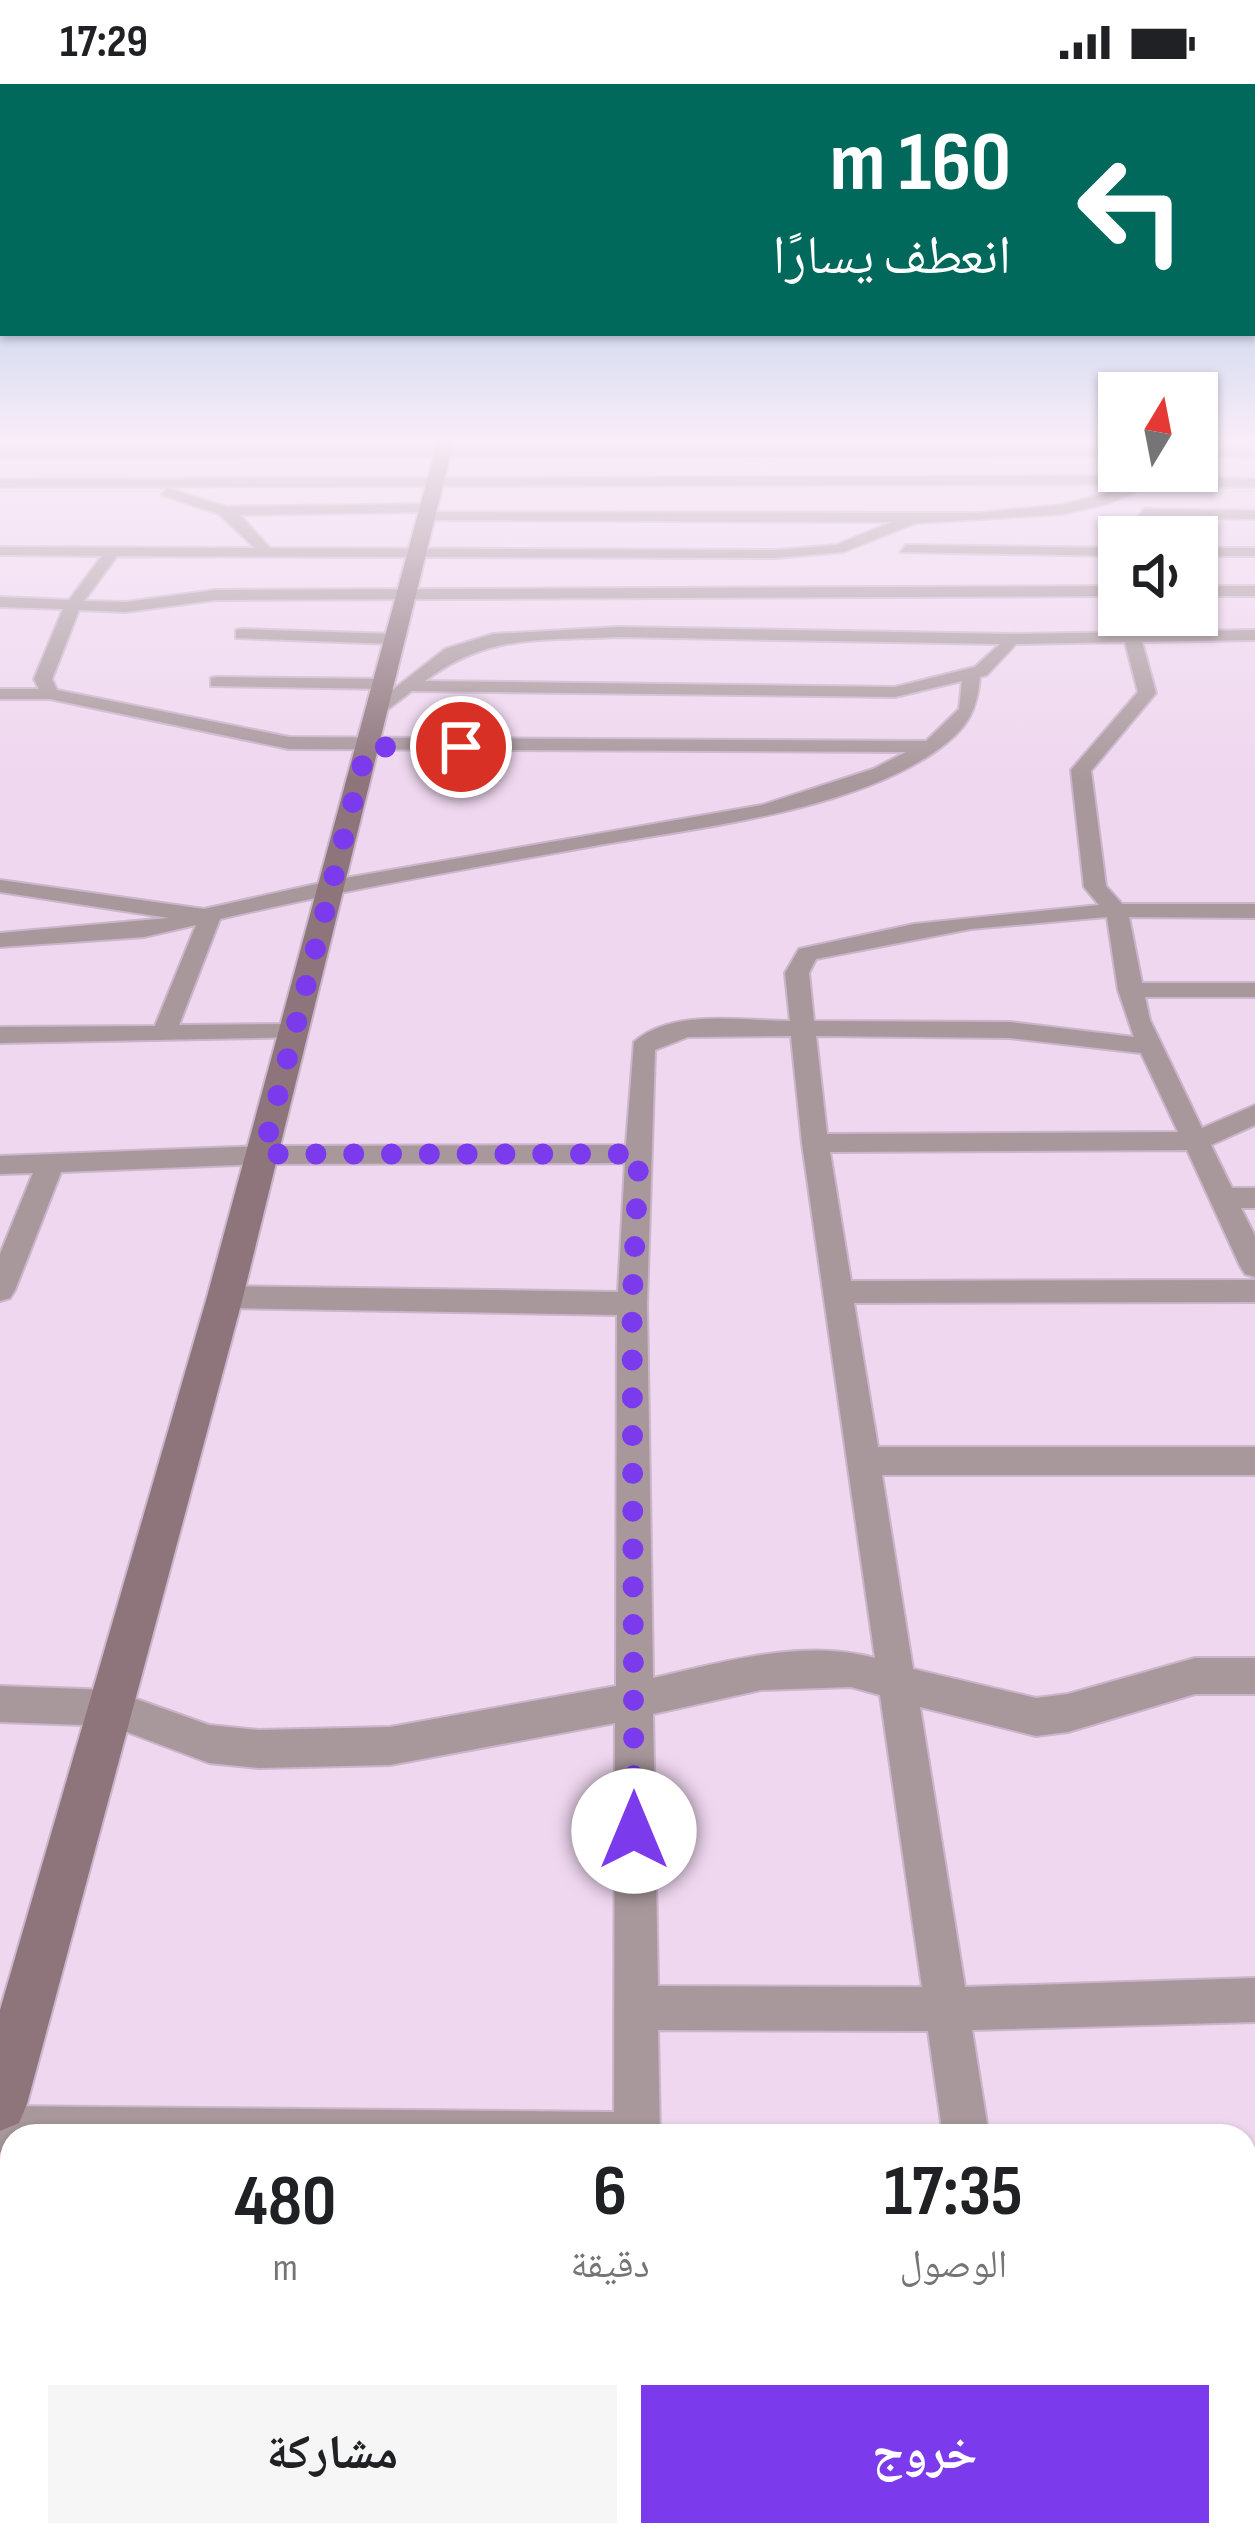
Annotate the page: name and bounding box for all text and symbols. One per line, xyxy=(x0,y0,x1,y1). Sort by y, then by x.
text: 17:29 xyxy=(60,15,148,70)
text: 160 m xyxy=(830,113,1011,214)
icon: left xyxy=(1053,132,1209,288)
text: انعطف يسارًا xyxy=(773,224,1011,289)
north arrow xyxy=(1098,372,1218,492)
map controls xyxy=(1098,372,1218,636)
button: sound xyxy=(1098,516,1218,636)
pin xyxy=(410,696,512,798)
icon: arrive xyxy=(428,714,494,780)
position arrow xyxy=(571,1768,697,1894)
text: 6 xyxy=(593,2149,627,2236)
text: 17:35 xyxy=(884,2149,1023,2236)
text: 480 xyxy=(234,2159,336,2246)
text: دقيقة xyxy=(570,2242,650,2289)
text: الوصول xyxy=(899,2242,1007,2289)
text: m xyxy=(273,2245,298,2292)
button: مشاركة xyxy=(48,2385,617,2523)
button: خروج xyxy=(641,2385,1209,2523)

